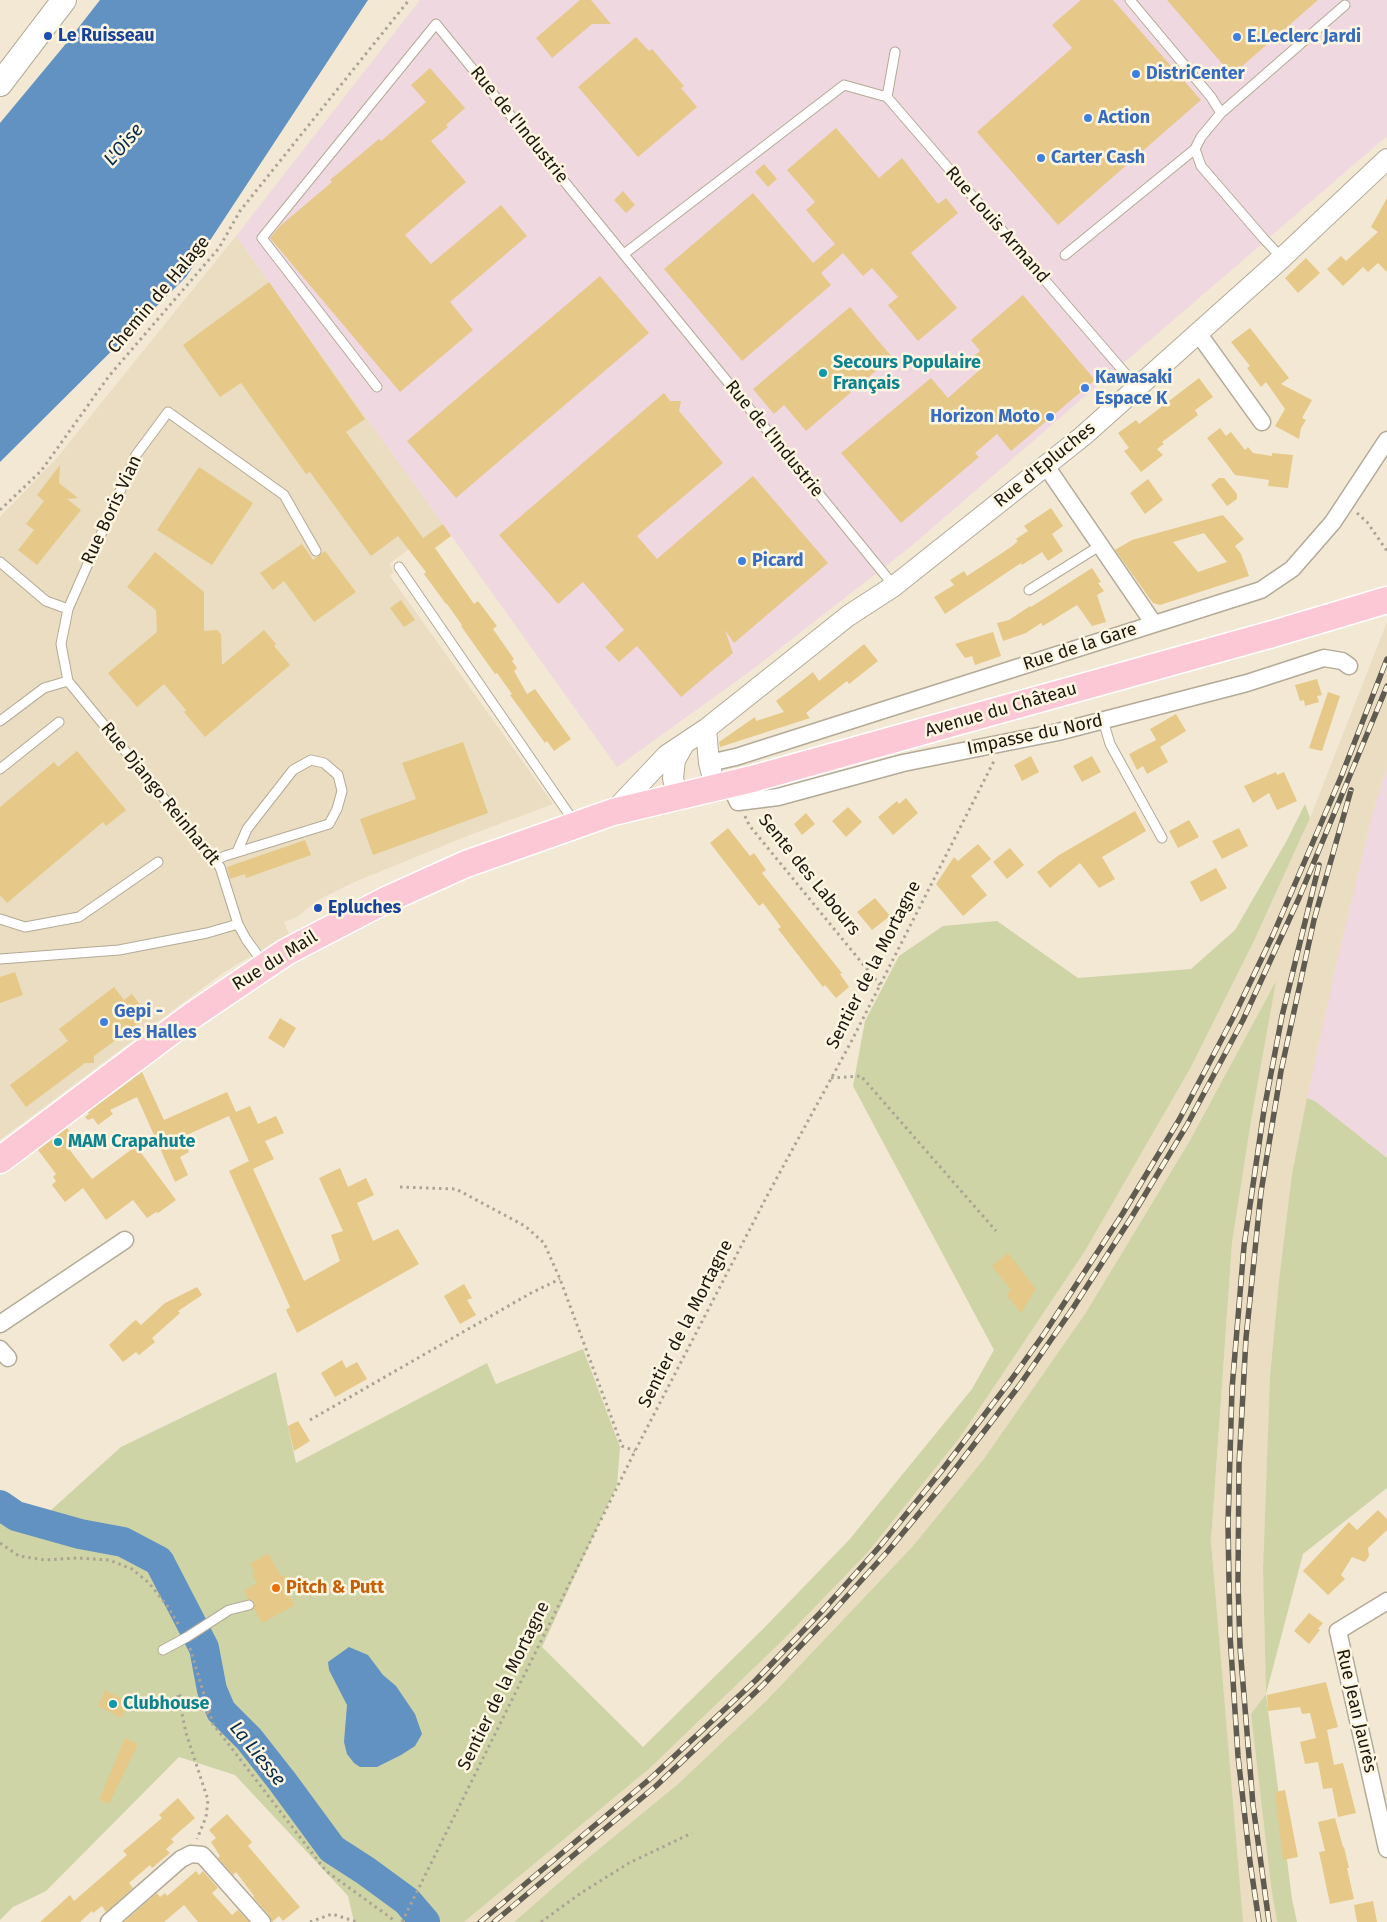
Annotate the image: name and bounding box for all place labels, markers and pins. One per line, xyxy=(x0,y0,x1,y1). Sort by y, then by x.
place label: Le Ruisseau xyxy=(58,25,155,47)
place label: E.Leclerc Jardi xyxy=(1247,26,1361,48)
marker: Le Ruisseau xyxy=(42,30,54,42)
marker: E.Leclerc Jardi xyxy=(1231,31,1243,43)
place label: DistriCenter xyxy=(1146,63,1245,85)
marker: DistriCenter xyxy=(1130,68,1142,80)
place label: Action xyxy=(1098,107,1150,129)
marker: Action xyxy=(1082,112,1094,124)
place label: Carter Cash xyxy=(1051,147,1145,169)
marker: Carter Cash xyxy=(1035,152,1047,164)
place label: Secours Populaire Français xyxy=(833,352,981,394)
marker: Secours Populaire Français xyxy=(817,367,829,379)
place label: Kawasaki Espace K xyxy=(1095,367,1172,409)
marker: Kawasaki Espace K xyxy=(1079,382,1091,394)
place label: Horizon Moto xyxy=(930,406,1040,428)
marker: Horizon Moto xyxy=(1044,411,1056,423)
place label: Picard xyxy=(752,550,804,572)
marker: Picard xyxy=(736,555,748,567)
place label: Epluches xyxy=(328,897,401,919)
marker: Epluches xyxy=(312,902,324,914)
place label: Gepi - Les Halles xyxy=(114,1001,197,1044)
marker: Gepi - Les Halles xyxy=(98,1016,110,1028)
place label: MAM Crapahute xyxy=(68,1131,195,1153)
marker: MAM Crapahute xyxy=(52,1136,64,1148)
place label: Pitch & Putt xyxy=(286,1577,384,1599)
marker: Pitch & Putt xyxy=(270,1582,282,1594)
place label: Clubhouse xyxy=(123,1693,209,1715)
marker: Clubhouse xyxy=(107,1698,119,1710)

